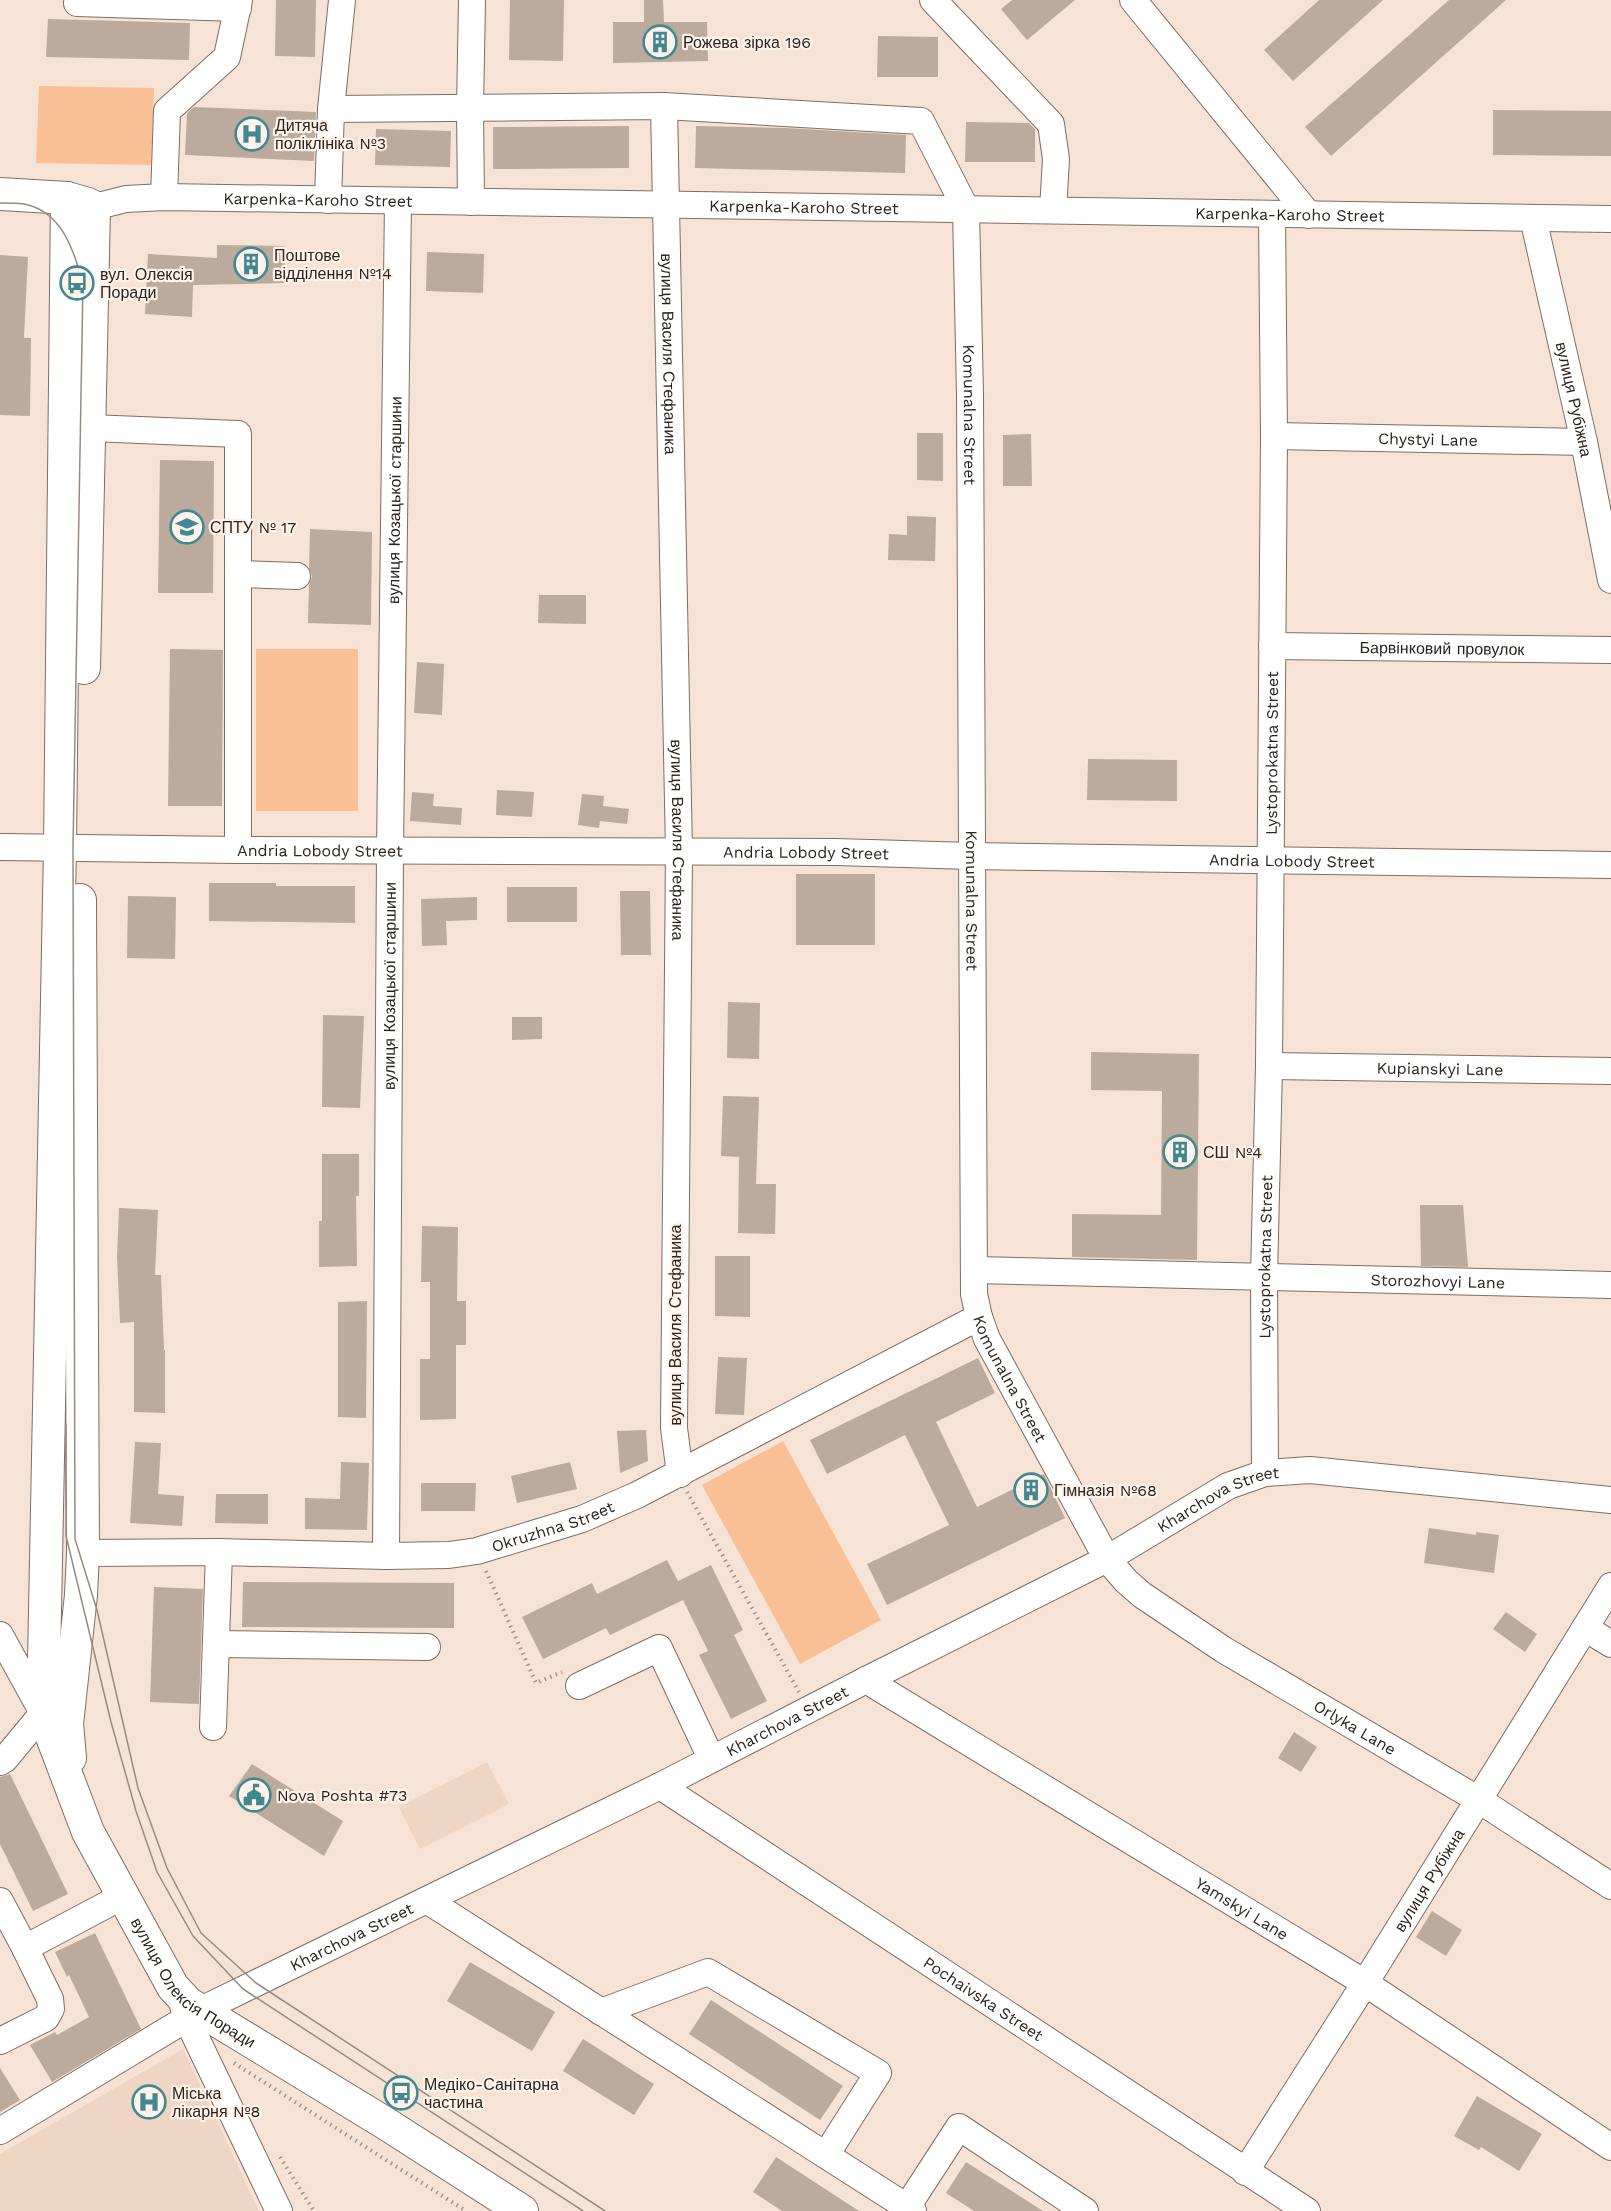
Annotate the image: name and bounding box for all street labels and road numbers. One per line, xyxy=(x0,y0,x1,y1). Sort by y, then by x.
street label: Karpenka-Karoho Street xyxy=(223,188,413,210)
street label: Karpenka-Karoho Street xyxy=(709,196,899,218)
street label: Karpenka-Karoho Street xyxy=(1195,203,1385,225)
street label: вулиця Василя Стефаника xyxy=(657,253,681,455)
street label: вулиця Рубіжна xyxy=(1552,340,1596,459)
street label: Komunalna Street xyxy=(959,344,980,485)
street label: вулиця Козацької старшини xyxy=(384,396,405,604)
street label: Chystyi Lane xyxy=(1378,429,1478,449)
street label: Барвінковий провулок xyxy=(1359,638,1526,658)
street label: Lystoprokatna Street xyxy=(1261,671,1282,835)
street label: вулиця Василя Стефаника xyxy=(667,739,689,941)
street label: Komunalna Street xyxy=(962,830,982,971)
street label: Andria Lobody Street xyxy=(237,840,403,860)
street label: Andria Lobody Street xyxy=(723,842,889,863)
street label: Andria Lobody Street xyxy=(1209,850,1375,871)
street label: вулиця Козацької старшини xyxy=(379,882,399,1090)
street label: Kupianskyi Lane xyxy=(1377,1058,1503,1079)
street label: Lystoprokatna Street xyxy=(1254,1175,1276,1339)
street label: вулиця Василя Стефаника xyxy=(666,1224,685,1426)
street label: Storozhovyi Lane xyxy=(1370,1270,1505,1292)
street label: Komunalna Street xyxy=(970,1313,1051,1446)
street label: Kharchova Street xyxy=(1153,1463,1280,1536)
street label: Okruzhna Street xyxy=(489,1497,617,1556)
street label: Kharchova Street xyxy=(723,1681,851,1760)
street label: Orlyka Lane xyxy=(1311,1696,1400,1759)
street label: вулиця Рубіжна xyxy=(1390,1825,1468,1935)
street label: Yamskyi Lane xyxy=(1192,1873,1292,1944)
street label: Kharchova Street xyxy=(287,1898,416,1975)
street label: вулиця Олексія Поради xyxy=(127,1914,259,2051)
street label: Pochaivska Street xyxy=(920,1952,1047,2045)

